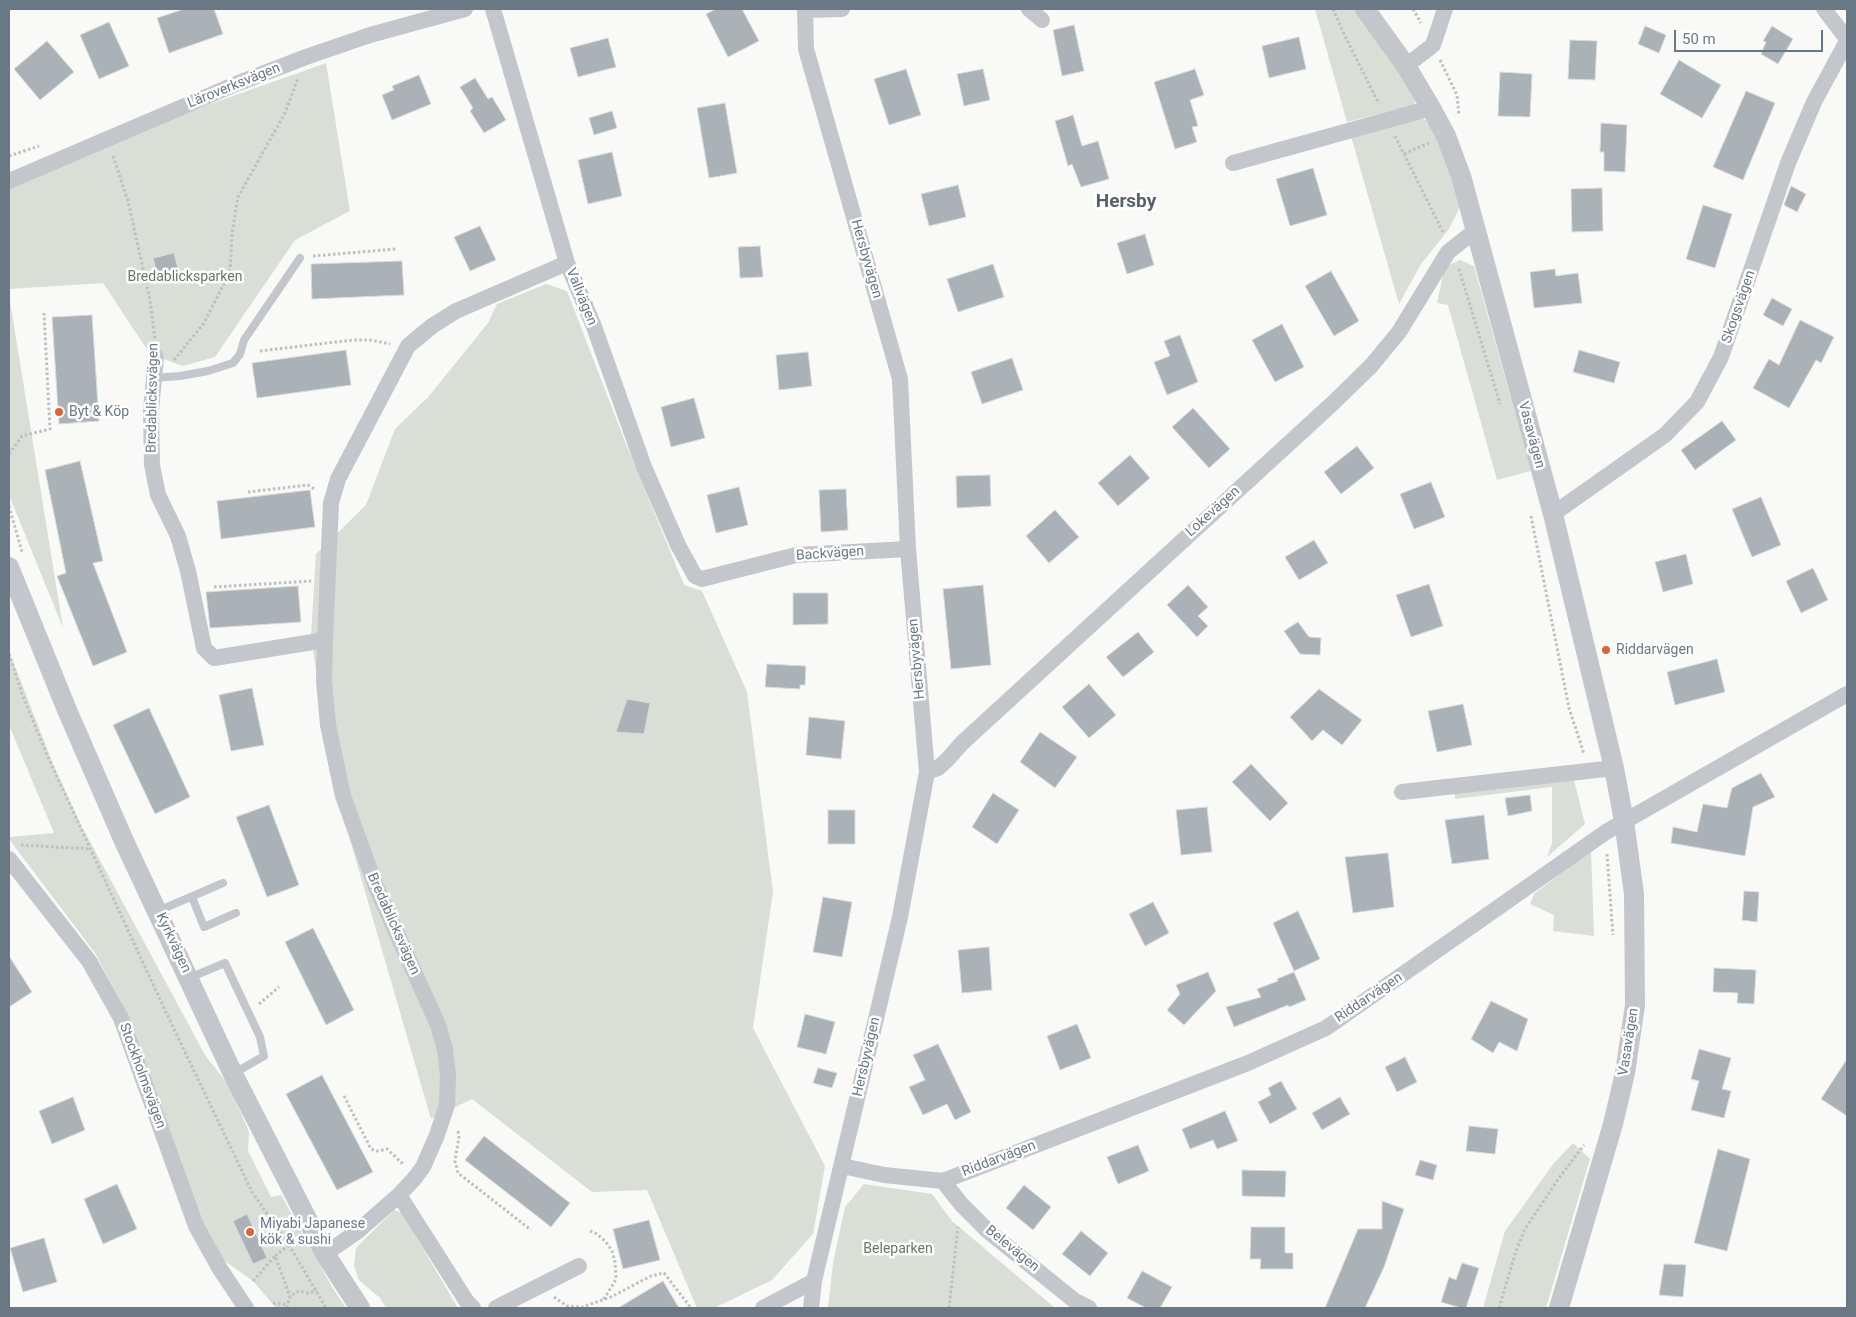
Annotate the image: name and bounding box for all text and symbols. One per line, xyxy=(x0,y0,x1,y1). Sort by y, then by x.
scale bar xyxy=(1676,20,1825,52)
text: 50 m xyxy=(1682,30,1716,48)
street label: Läroverksvägen xyxy=(185,60,283,112)
district label: Hersby xyxy=(1096,191,1156,213)
street label: Hersbyvägen xyxy=(847,218,885,300)
street label: Vallvägen xyxy=(562,266,600,328)
street label: Skogsvägen xyxy=(1719,268,1759,346)
park label: Bredablicksparken xyxy=(128,269,242,285)
street label: Bredablicksvägen xyxy=(144,343,162,453)
street label: Vasavägen xyxy=(1514,400,1548,470)
place label: Byt & Köp xyxy=(69,404,129,420)
marker: Byt & Köp xyxy=(53,406,65,418)
street label: Lokevägen xyxy=(1182,483,1244,541)
street label: Backvägen xyxy=(795,543,865,565)
street label: Hersbyvägen xyxy=(905,618,929,700)
place label: Riddarvägen xyxy=(1616,642,1694,658)
marker: Riddarvägen xyxy=(1600,644,1612,656)
street label: Bredablicksvägen xyxy=(363,870,423,978)
street label: Kyrkvägen xyxy=(152,910,194,976)
street label: Riddarvägen xyxy=(1332,969,1406,1027)
street label: Vasavägen xyxy=(1615,1007,1643,1077)
street label: Hersbyvägen xyxy=(850,1016,884,1098)
street label: Stockholmsvägen xyxy=(115,1021,169,1131)
street label: Riddarvägen xyxy=(960,1137,1038,1181)
place label: Miyabi Japanese kök & sushi xyxy=(260,1216,365,1248)
street label: Belevägen xyxy=(982,1222,1042,1276)
marker: Miyabi Japanese kök & sushi xyxy=(244,1226,256,1238)
park label: Beleparken xyxy=(863,1241,933,1257)

